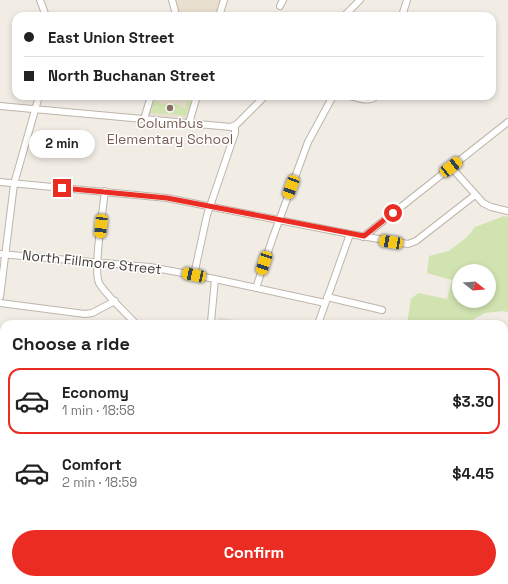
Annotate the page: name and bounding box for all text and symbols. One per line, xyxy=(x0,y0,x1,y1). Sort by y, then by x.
text: East Union Street xyxy=(48,28,174,47)
text: North Buchanan Street xyxy=(48,66,215,85)
marker: Columbus Elementary School xyxy=(165,103,175,113)
place label: Columbus Elementary School xyxy=(107,114,233,148)
callout: 2 min xyxy=(29,130,95,158)
text: 2 min xyxy=(45,135,79,152)
car xyxy=(438,155,464,179)
car xyxy=(281,174,301,200)
route end xyxy=(53,179,71,197)
route start xyxy=(384,204,402,222)
car xyxy=(94,213,108,239)
car xyxy=(378,234,404,250)
street label: North Fillmore Street xyxy=(21,246,163,278)
car xyxy=(255,250,273,276)
north arrow xyxy=(452,264,496,308)
map controls xyxy=(452,264,496,308)
car xyxy=(181,267,207,283)
text: Choose a ride xyxy=(12,332,130,355)
icon: car xyxy=(14,383,50,419)
text: Economy xyxy=(62,383,129,402)
text: $3.30 xyxy=(452,392,494,411)
text: 1 min · 18:58 xyxy=(62,402,135,419)
icon: car xyxy=(14,455,50,491)
text: Comfort xyxy=(62,455,122,474)
text: $4.45 xyxy=(452,464,494,483)
text: 2 min · 18:59 xyxy=(62,474,137,491)
button: Confirm xyxy=(12,530,496,576)

